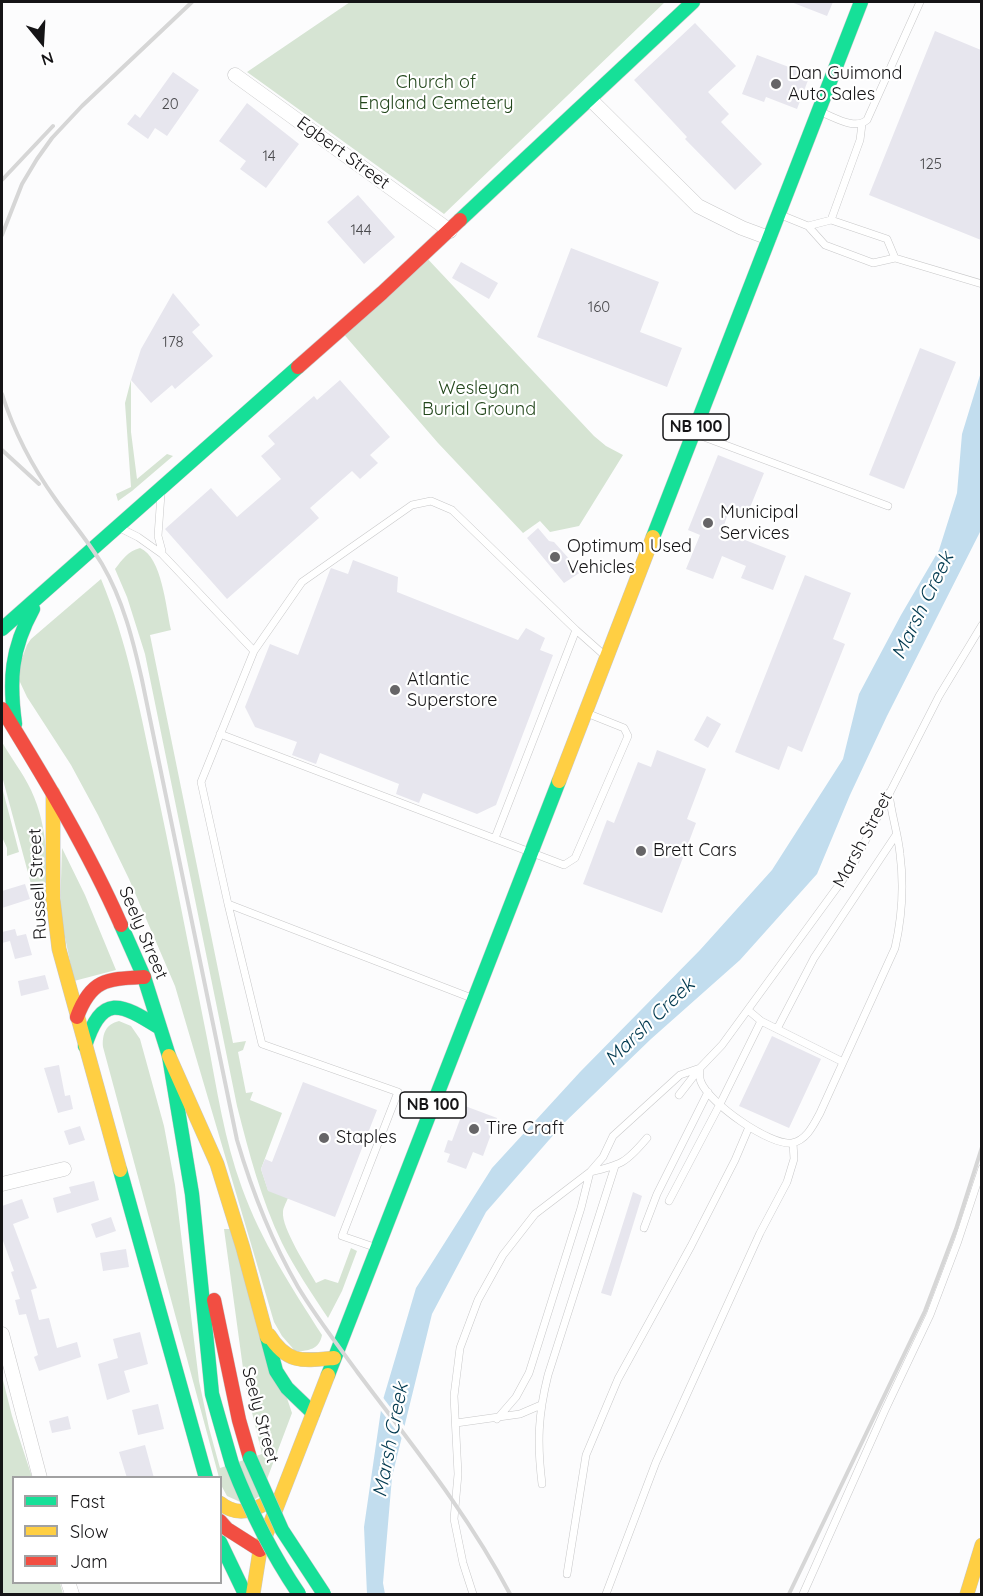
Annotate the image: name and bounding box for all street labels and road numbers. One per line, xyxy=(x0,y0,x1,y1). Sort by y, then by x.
street label: Egbert Street xyxy=(292,112,394,194)
road number: NB 100 xyxy=(663,414,729,440)
street label: Marsh Street xyxy=(829,788,897,892)
street label: Russell Street xyxy=(24,828,52,940)
street label: Seely Street xyxy=(114,883,172,983)
road number: NB 100 xyxy=(400,1092,466,1118)
street label: Seely Street xyxy=(237,1365,283,1465)

